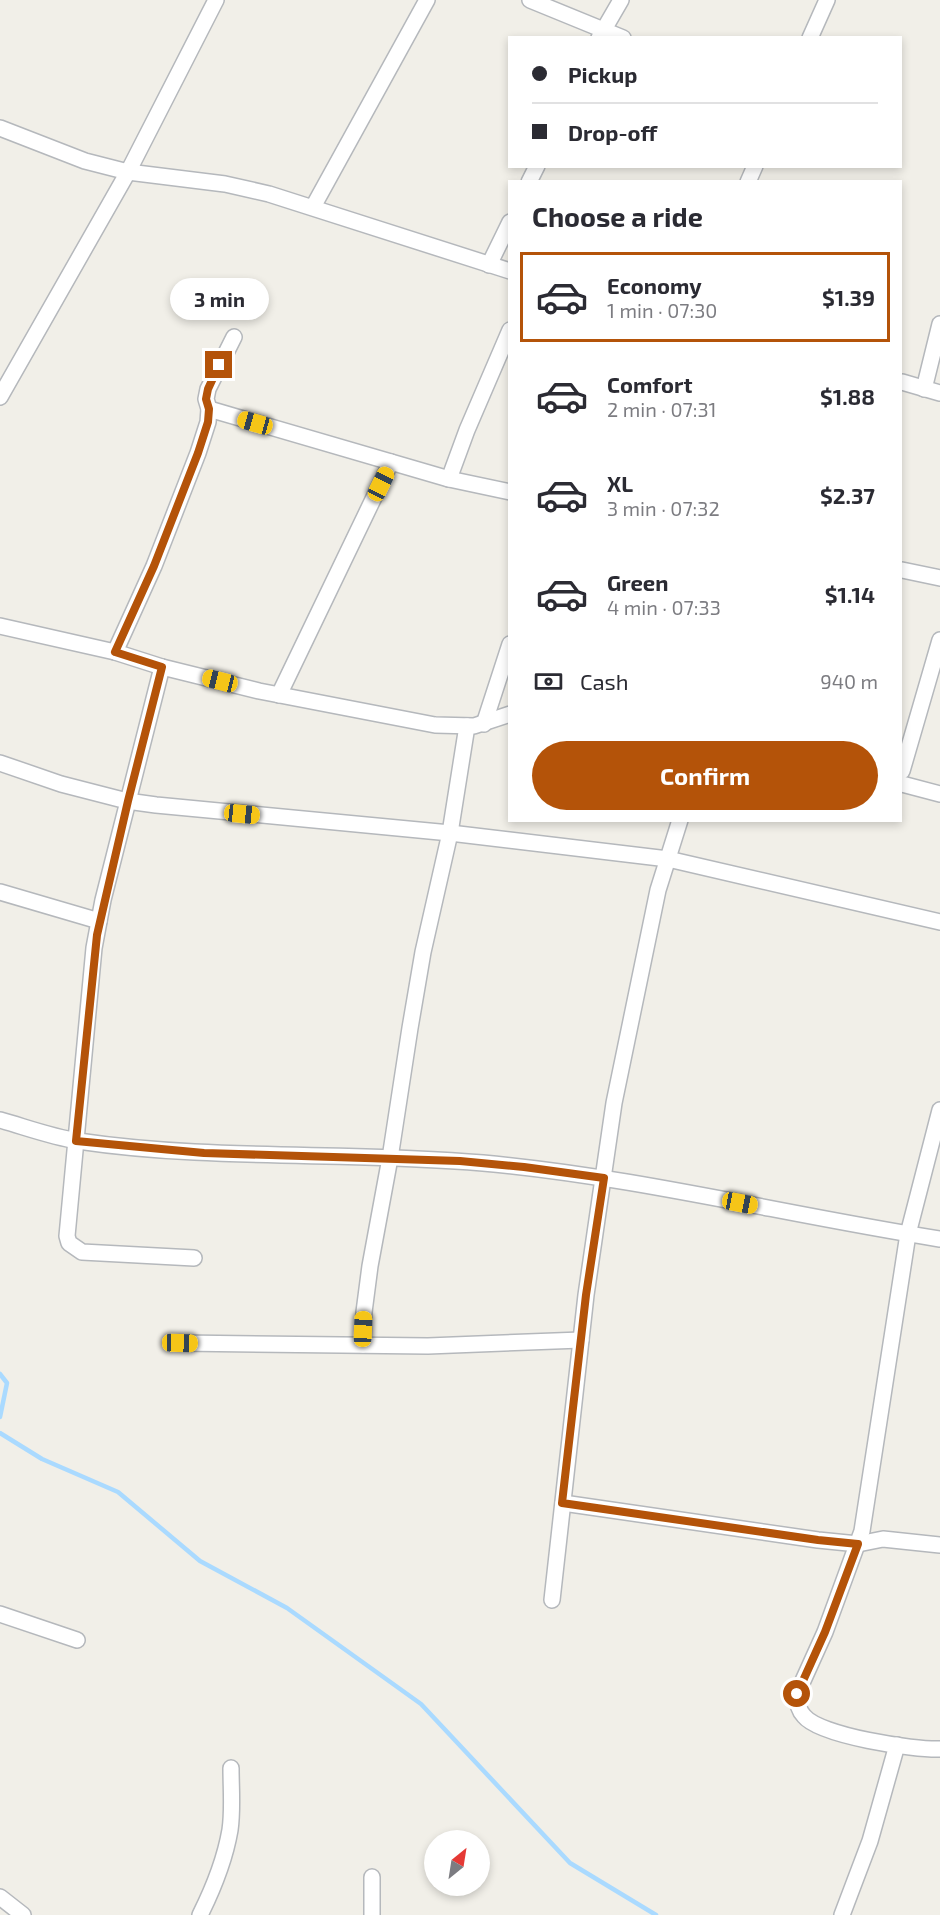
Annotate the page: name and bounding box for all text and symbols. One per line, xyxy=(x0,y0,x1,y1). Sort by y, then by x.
text: Pickup xyxy=(568,61,637,87)
text: Drop-off xyxy=(568,119,657,145)
text: Choose a ride xyxy=(532,200,703,232)
icon: car xyxy=(535,270,589,324)
text: Economy xyxy=(607,272,702,298)
callout: 3 min xyxy=(170,278,268,320)
text: $1.39 xyxy=(822,284,875,310)
text: 3 min xyxy=(194,287,245,311)
text: 1 min · 07:30 xyxy=(607,298,717,322)
route end xyxy=(205,351,232,378)
icon: car xyxy=(535,369,589,423)
text: Comfort xyxy=(607,371,692,397)
text: $1.88 xyxy=(820,383,875,409)
text: 2 min · 07:31 xyxy=(607,397,717,421)
car xyxy=(235,409,275,437)
car xyxy=(365,464,397,504)
icon: car xyxy=(535,468,589,522)
text: XL xyxy=(607,470,633,496)
text: $2.37 xyxy=(820,482,875,508)
text: 3 min · 07:32 xyxy=(607,496,720,520)
icon: car xyxy=(535,567,589,621)
text: Green xyxy=(607,569,669,595)
text: $1.14 xyxy=(825,581,875,607)
text: 4 min · 07:33 xyxy=(607,595,721,619)
icon: cash xyxy=(532,665,565,698)
car xyxy=(200,668,240,694)
text: Cash xyxy=(580,668,629,694)
text: 940 m xyxy=(820,669,878,693)
button: Confirm xyxy=(532,741,878,810)
car xyxy=(223,803,261,825)
car xyxy=(721,1191,759,1215)
car xyxy=(353,1311,373,1347)
car xyxy=(162,1334,198,1352)
route start xyxy=(783,1680,810,1707)
north arrow xyxy=(424,1830,490,1896)
map controls xyxy=(424,1830,490,1896)

